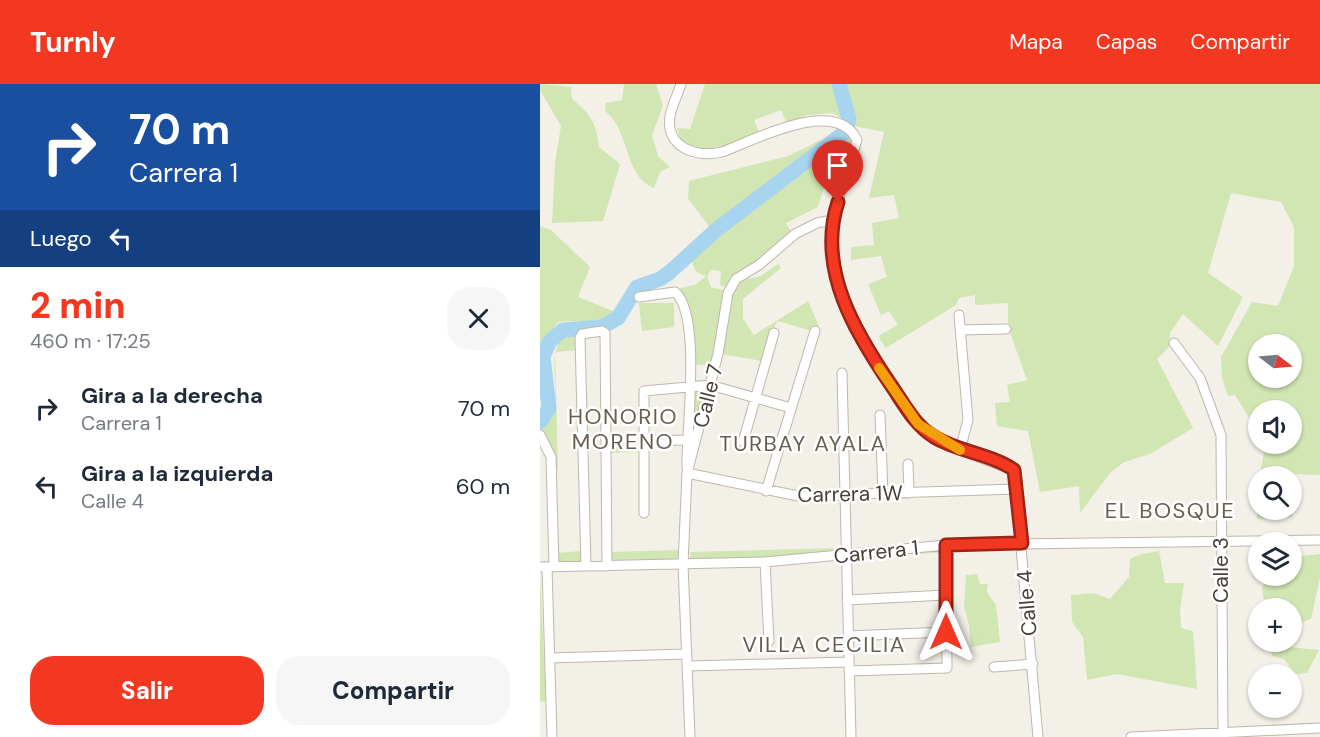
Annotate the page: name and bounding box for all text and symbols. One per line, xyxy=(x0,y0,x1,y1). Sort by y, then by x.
text: Turnly xyxy=(30,24,116,61)
text: Mapa xyxy=(1009,28,1063,56)
text: Capas xyxy=(1096,28,1157,56)
text: Compartir xyxy=(1190,28,1290,56)
text: 70 m xyxy=(129,102,230,157)
icon: right xyxy=(30,108,108,186)
pin xyxy=(812,140,863,202)
icon: arrive xyxy=(821,149,854,182)
text: Carrera 1 xyxy=(129,155,238,190)
icon: left xyxy=(104,222,137,255)
text: Luego xyxy=(30,224,92,253)
text: 2 min xyxy=(30,282,126,329)
button: close xyxy=(447,287,510,350)
text: 460 m · 17:25 xyxy=(30,328,151,354)
north arrow xyxy=(1248,334,1302,388)
map controls xyxy=(1248,334,1302,718)
street label: Calle 7 xyxy=(687,361,729,431)
text: Gira a la derecha xyxy=(81,381,263,410)
icon: right xyxy=(30,392,63,425)
text: 70 m xyxy=(458,394,510,423)
button: sound xyxy=(1248,400,1302,454)
district label: HONORIO MORENO xyxy=(568,402,678,456)
text: Carrera 1 xyxy=(81,410,162,436)
district label: TURBAY AYALA xyxy=(719,429,887,458)
text: Gira a la izquierda xyxy=(81,459,273,488)
button: search xyxy=(1248,466,1302,520)
icon: left xyxy=(30,470,63,503)
text: 60 m xyxy=(456,472,510,501)
street label: Carrera 1W xyxy=(797,479,903,509)
text: Calle 4 xyxy=(81,488,144,514)
district label: EL BOSQUE xyxy=(1105,496,1235,525)
button: layers xyxy=(1248,532,1302,586)
street label: Carrera 1 xyxy=(832,534,920,570)
street label: Calle 3 xyxy=(1207,537,1235,603)
street label: Calle 4 xyxy=(1010,569,1044,637)
button: + xyxy=(1248,598,1302,652)
position arrow xyxy=(914,600,978,664)
district label: VILLA CECILIA xyxy=(742,630,906,659)
button: Salir xyxy=(30,656,264,725)
button: Compartir xyxy=(276,656,510,725)
button: − xyxy=(1248,664,1302,718)

